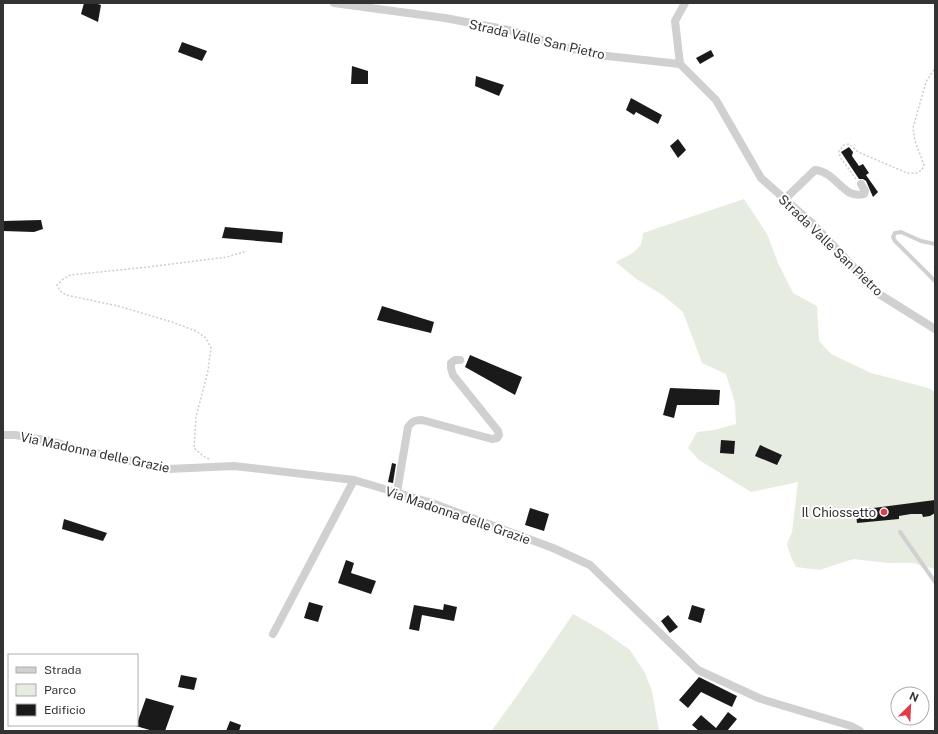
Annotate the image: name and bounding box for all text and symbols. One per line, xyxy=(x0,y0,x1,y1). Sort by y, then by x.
street label: Strada Valle San Pietro xyxy=(467,17,606,62)
street label: Strada Valle San Pietro xyxy=(775,192,886,299)
street label: Via Madonna delle Grazie xyxy=(19,429,171,476)
street label: Via Madonna delle Grazie xyxy=(383,484,532,547)
place label: Il Chiossetto xyxy=(801,505,876,520)
marker: Il Chiossetto xyxy=(879,507,889,517)
legend xyxy=(8,654,138,726)
text: Strada xyxy=(44,663,81,677)
text: Parco xyxy=(44,683,76,697)
north arrow xyxy=(890,686,930,726)
text: N xyxy=(908,690,920,704)
text: Edificio xyxy=(44,703,86,717)

